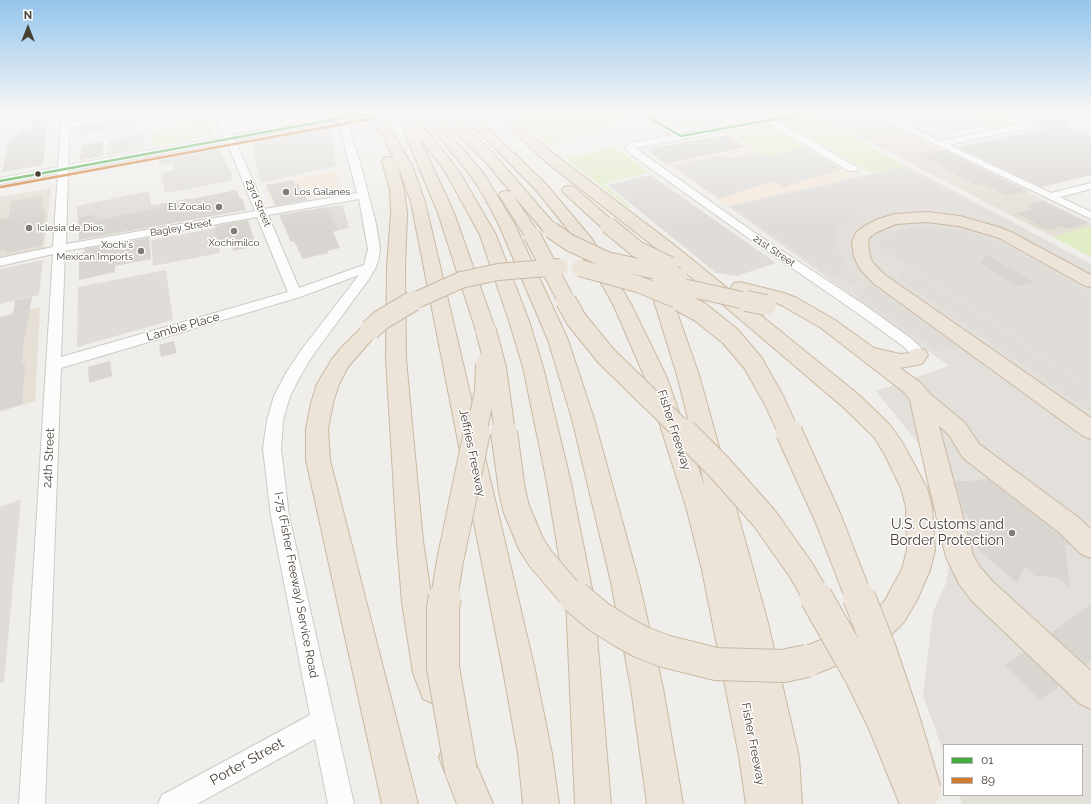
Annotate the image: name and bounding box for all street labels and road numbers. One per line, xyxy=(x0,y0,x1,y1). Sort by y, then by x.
street label: 23rd Street xyxy=(243,177,273,229)
street label: Bagley Street xyxy=(149,217,213,239)
street label: 21st Street xyxy=(751,233,797,269)
street label: Lambie Place xyxy=(145,310,221,344)
street label: Fisher Freeway xyxy=(654,388,694,472)
street label: Jeffries Freeway xyxy=(456,408,488,498)
street label: 24th Street xyxy=(40,428,58,488)
street label: I-75 (Fisher Freeway) Service Road xyxy=(271,491,321,679)
street label: Fisher Freeway xyxy=(738,701,768,787)
street label: Porter Street xyxy=(207,735,287,789)

